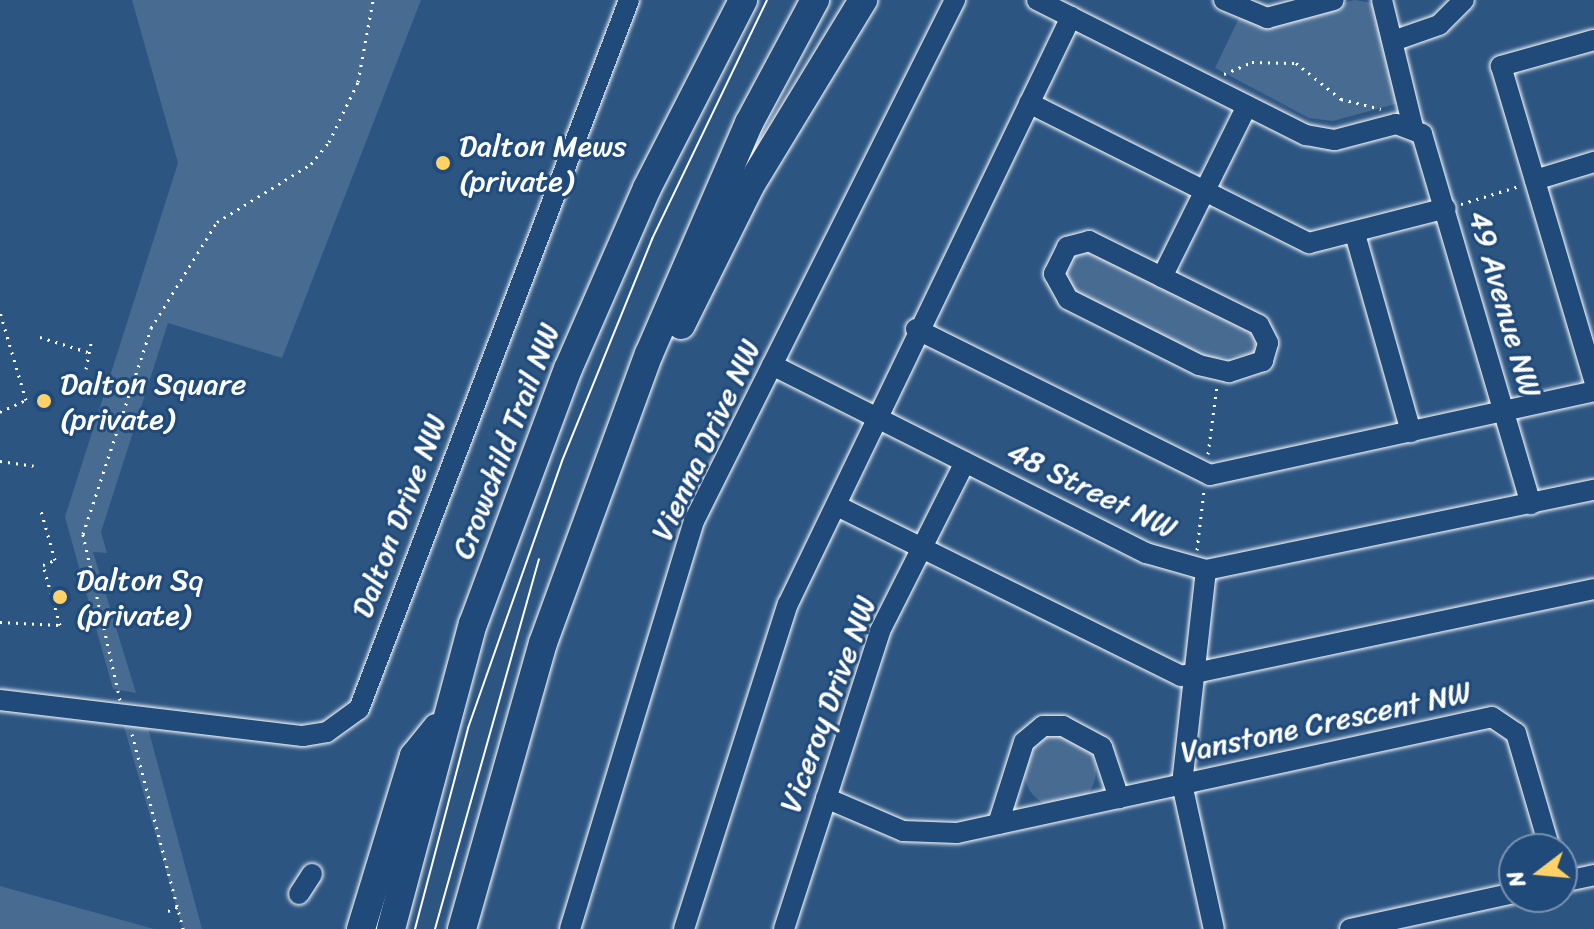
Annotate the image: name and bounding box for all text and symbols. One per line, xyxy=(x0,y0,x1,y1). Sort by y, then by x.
place label: Dalton Mews (private) xyxy=(459,128,627,198)
marker: Dalton Mews (private) xyxy=(434,154,452,172)
street label: 49 Avenue NW xyxy=(1461,206,1549,402)
street label: Crowchild Trail NW xyxy=(445,319,567,563)
street label: Vienna Drive NW xyxy=(644,334,768,546)
place label: Dalton Square (private) xyxy=(60,366,245,436)
marker: Dalton Square (private) xyxy=(35,392,53,410)
street label: Dalton Drive NW xyxy=(344,410,454,622)
street label: 48 Street NW xyxy=(1001,434,1183,546)
place label: Dalton Sq (private) xyxy=(76,562,203,632)
marker: Dalton Sq (private) xyxy=(51,588,69,606)
street label: Viceroy Drive NW xyxy=(772,591,884,817)
street label: Vanstone Crescent NW xyxy=(1176,673,1476,771)
north arrow xyxy=(1498,833,1578,913)
text: N xyxy=(1496,866,1537,892)

